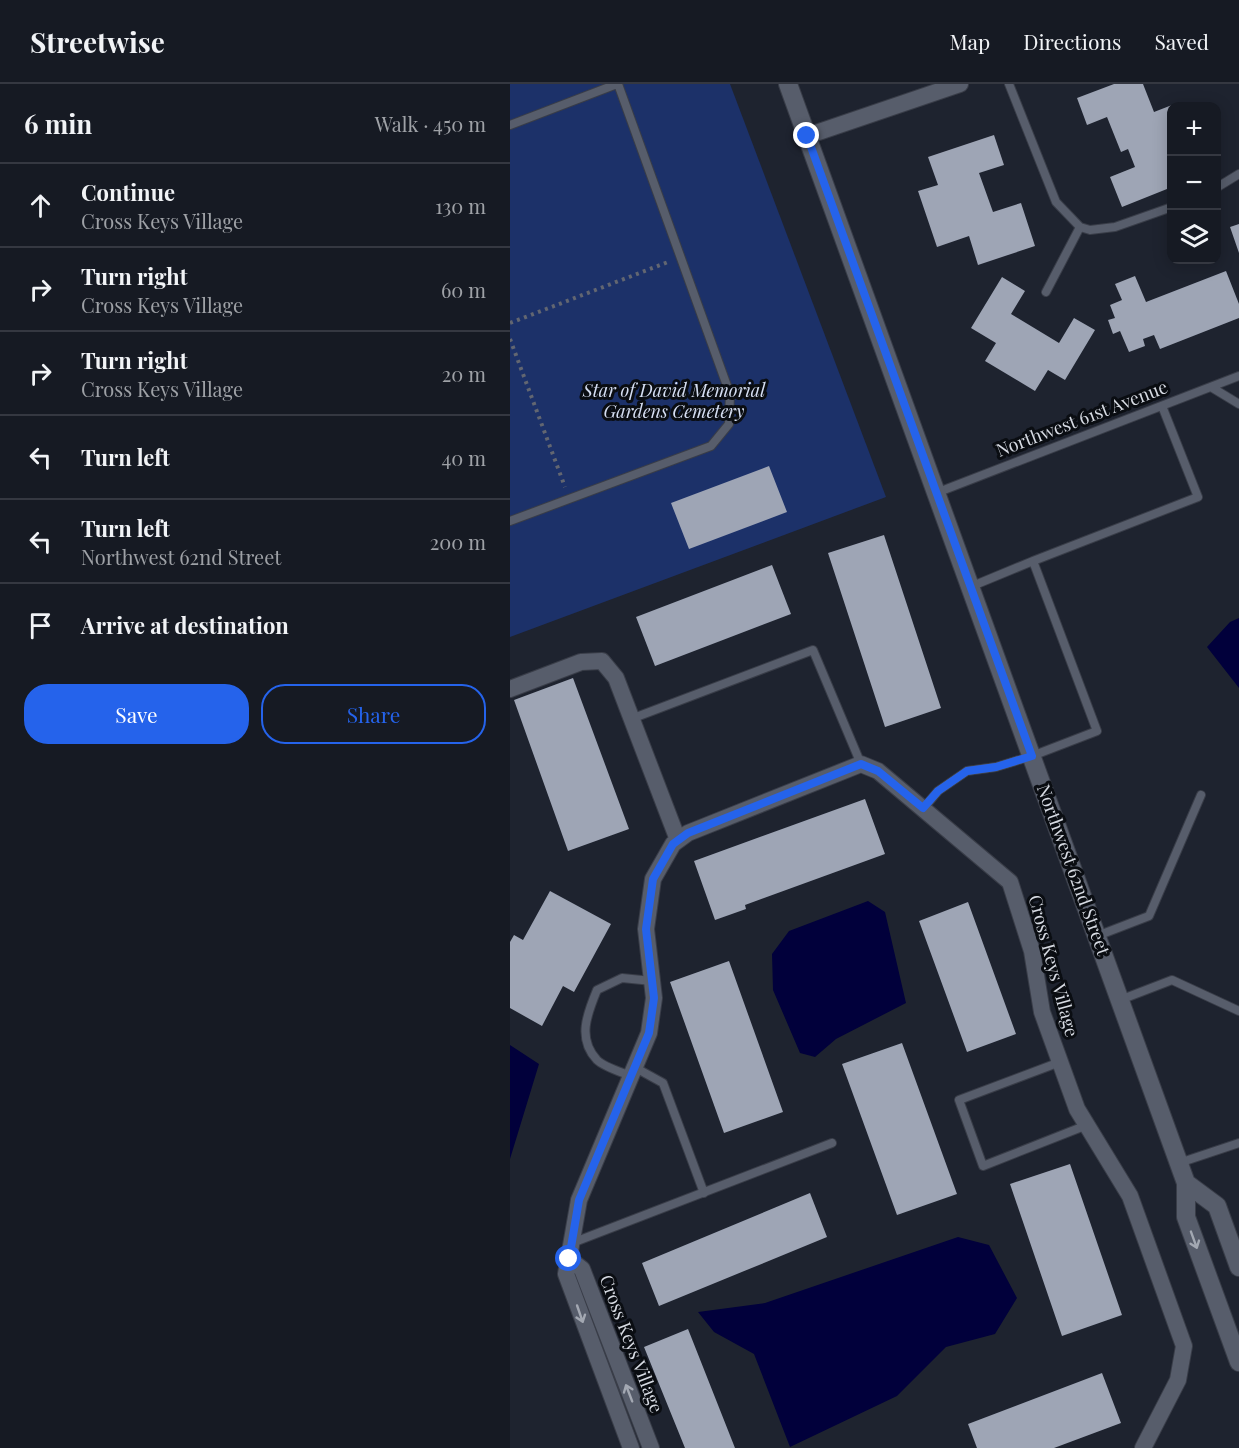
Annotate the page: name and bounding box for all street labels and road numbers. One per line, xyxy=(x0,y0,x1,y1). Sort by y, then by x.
street label: Northwest 61st Avenue xyxy=(992,374,1171,462)
street label: Northwest 62nd Street xyxy=(1032,781,1116,959)
street label: Cross Keys Village xyxy=(1023,892,1084,1039)
street label: Cross Keys Village xyxy=(595,1271,669,1416)

